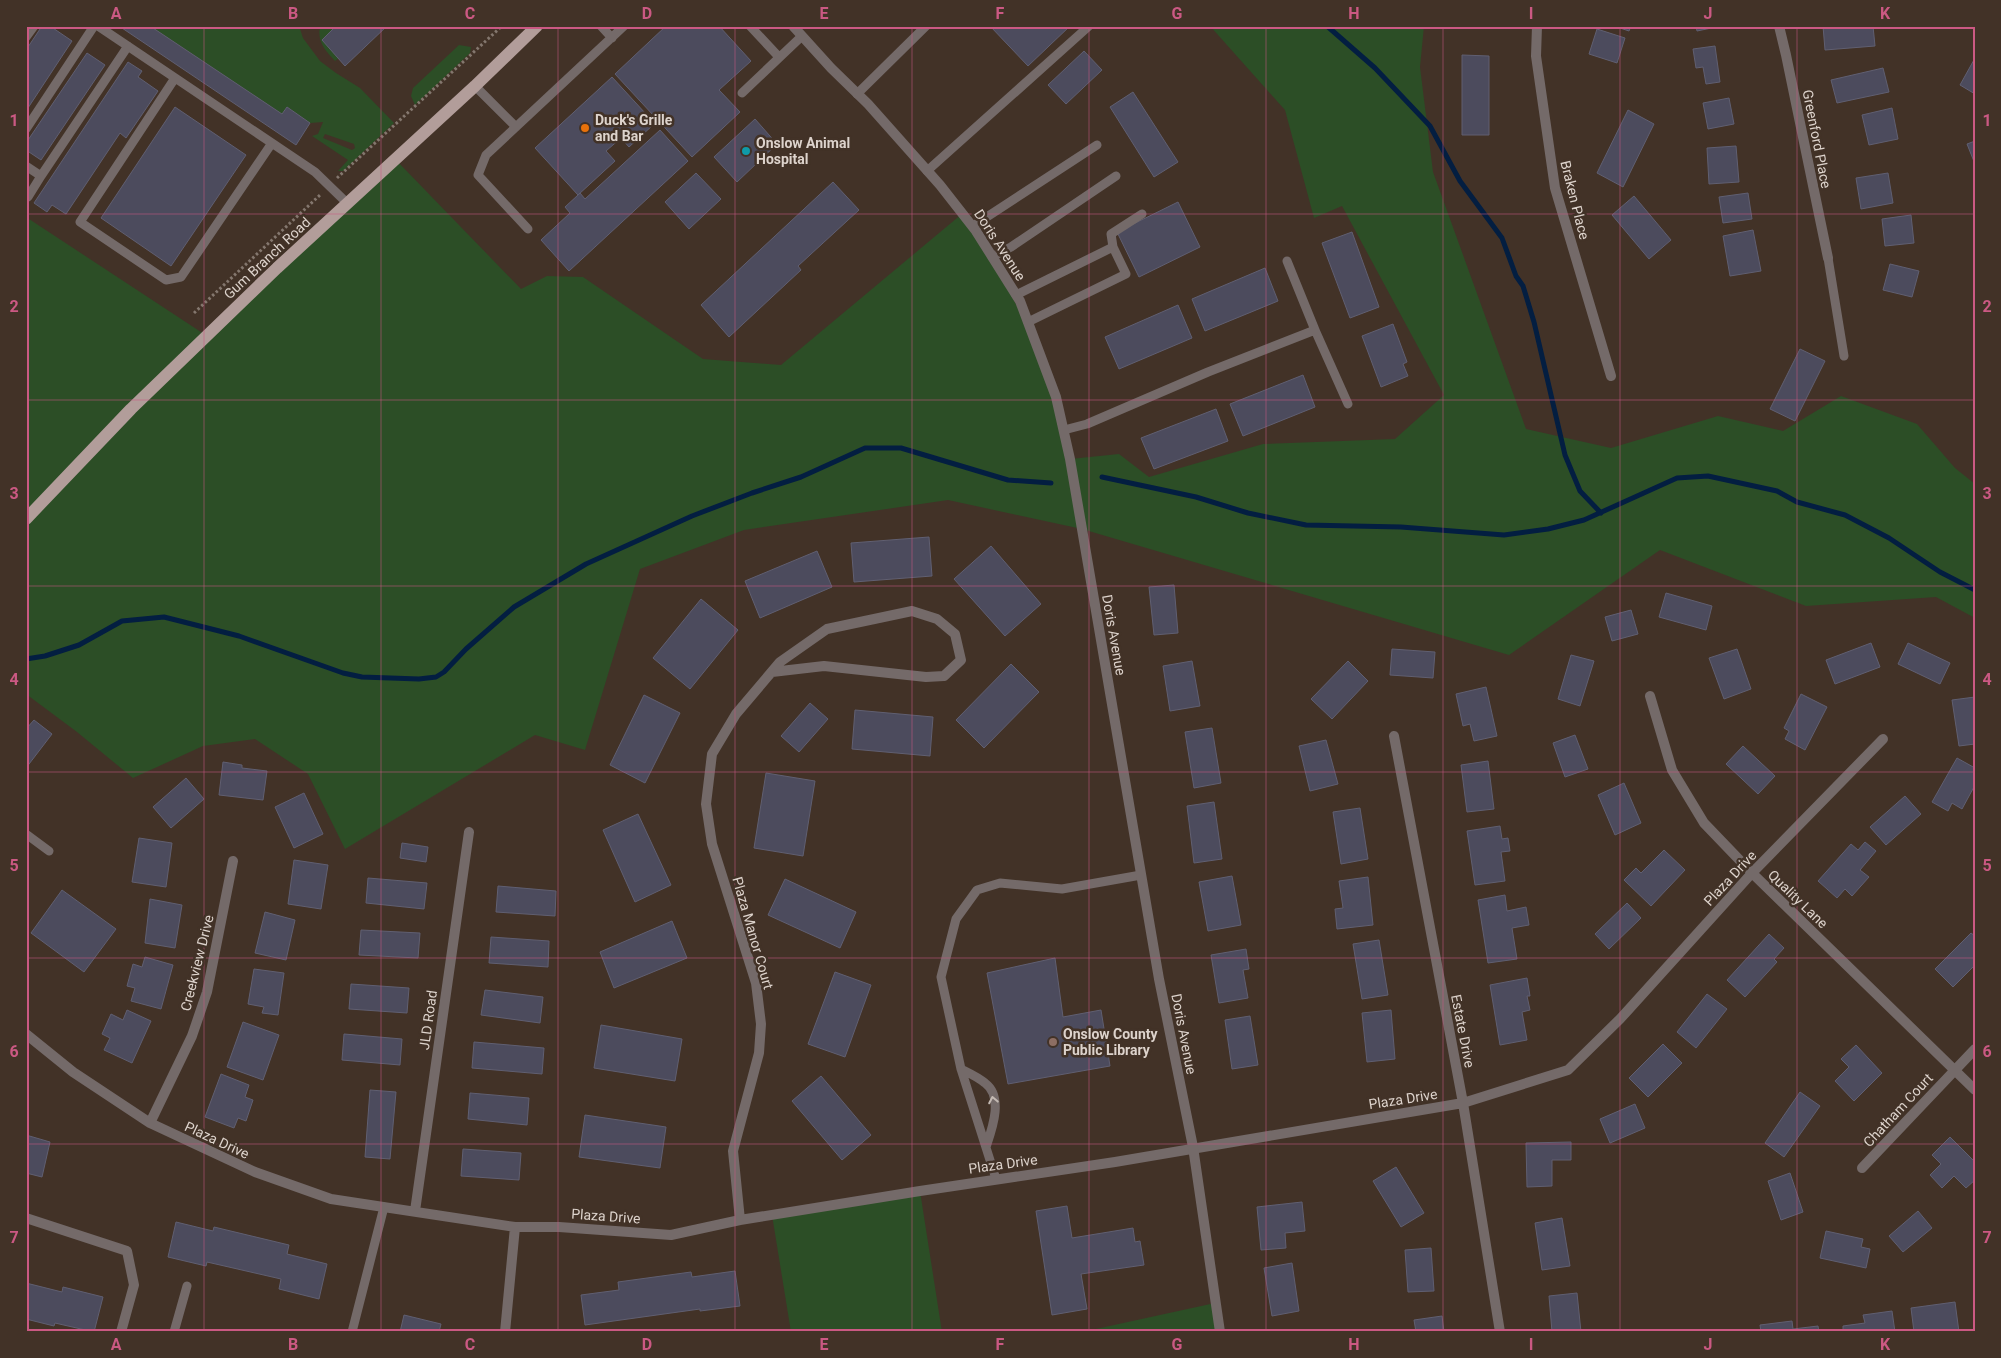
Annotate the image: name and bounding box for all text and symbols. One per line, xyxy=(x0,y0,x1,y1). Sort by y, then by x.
text: A xyxy=(111,4,122,23)
text: B xyxy=(288,4,298,23)
text: C xyxy=(465,4,475,23)
text: D xyxy=(642,4,652,23)
text: E xyxy=(820,4,829,23)
text: F xyxy=(996,4,1005,23)
text: G xyxy=(1172,4,1183,23)
text: H xyxy=(1348,4,1360,23)
text: I xyxy=(1529,4,1533,23)
text: J xyxy=(1704,4,1712,23)
text: K xyxy=(1880,4,1891,23)
street label: Greenford Place xyxy=(1800,88,1834,190)
text: 1 xyxy=(9,111,19,130)
text: 1 xyxy=(1982,111,1992,130)
place label: Duck's Grille and Bar xyxy=(595,112,673,144)
marker: Duck's Grille and Bar xyxy=(579,122,591,134)
place label: Onslow Animal Hospital xyxy=(756,135,850,167)
marker: Onslow Animal Hospital xyxy=(740,145,752,157)
street label: Braken Place xyxy=(1557,159,1593,241)
street label: Doris Avenue xyxy=(971,206,1029,284)
street label: Gum Branch Road xyxy=(221,214,313,302)
text: 2 xyxy=(9,297,19,316)
text: 2 xyxy=(1982,297,1992,316)
text: 3 xyxy=(9,484,19,503)
text: 3 xyxy=(1982,484,1992,503)
street label: Doris Avenue xyxy=(1099,593,1129,677)
text: 4 xyxy=(9,670,19,689)
text: 4 xyxy=(1982,670,1992,689)
street label: Plaza Drive xyxy=(1701,847,1759,909)
text: 5 xyxy=(9,856,19,875)
text: 5 xyxy=(1982,856,1992,875)
street label: Quality Lane xyxy=(1765,867,1831,931)
street label: Plaza Manor Court xyxy=(729,875,777,991)
street label: Creekview Drive xyxy=(177,913,217,1013)
street label: JLD Road xyxy=(416,989,440,1051)
street label: Doris Avenue xyxy=(1168,992,1200,1076)
street label: Estate Drive xyxy=(1448,993,1478,1069)
place label: Onslow County Public Library xyxy=(1063,1026,1159,1058)
marker: Onslow County Public Library xyxy=(1047,1036,1059,1048)
text: 6 xyxy=(9,1042,19,1061)
text: 6 xyxy=(1982,1042,1992,1061)
street label: Chatham Court xyxy=(1860,1070,1936,1150)
street label: Plaza Drive xyxy=(1368,1086,1438,1112)
one-way arrow xyxy=(989,1096,999,1105)
street label: Plaza Drive xyxy=(182,1118,252,1162)
street label: Plaza Drive xyxy=(968,1151,1038,1177)
street label: Plaza Drive xyxy=(571,1206,641,1226)
text: 7 xyxy=(9,1228,19,1247)
text: 7 xyxy=(1982,1228,1992,1247)
text: A xyxy=(111,1335,122,1354)
text: B xyxy=(288,1335,298,1354)
text: C xyxy=(465,1335,475,1354)
text: D xyxy=(642,1335,652,1354)
text: E xyxy=(820,1335,829,1354)
text: F xyxy=(996,1335,1005,1354)
text: G xyxy=(1172,1335,1183,1354)
text: H xyxy=(1348,1335,1360,1354)
text: I xyxy=(1529,1335,1533,1354)
text: J xyxy=(1704,1335,1712,1354)
text: K xyxy=(1880,1335,1891,1354)

